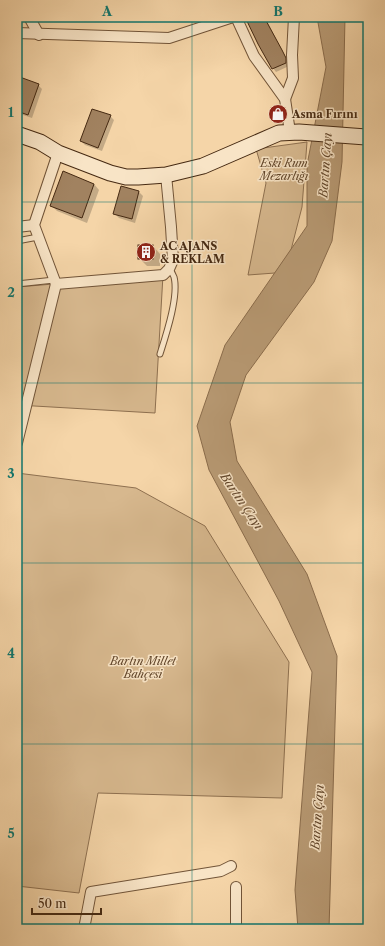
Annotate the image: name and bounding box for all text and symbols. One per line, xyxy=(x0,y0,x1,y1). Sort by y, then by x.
text: A xyxy=(101,3,113,19)
text: B xyxy=(273,3,283,19)
shop icon: Asma Fırını xyxy=(267,103,289,125)
text: 1 xyxy=(8,104,14,120)
place label: Asma Fırını xyxy=(291,107,358,121)
water label: Bartın Çayı xyxy=(315,132,335,199)
park label: Eski Rum Mezarlığı xyxy=(258,156,309,183)
place label: AC AJANS & REKLAM xyxy=(159,239,225,266)
building icon: AC AJANS & REKLAM xyxy=(135,241,157,263)
text: 2 xyxy=(7,284,15,300)
text: 3 xyxy=(7,465,15,481)
water label: Bartın Çayı xyxy=(217,469,267,532)
text: 4 xyxy=(7,645,15,661)
park label: Bartın Millet Bahçesi xyxy=(109,654,177,681)
water label: Bartın Çayı xyxy=(307,784,327,851)
text: 5 xyxy=(7,825,15,841)
scale bar xyxy=(32,890,101,916)
text: 50 m xyxy=(38,896,67,911)

